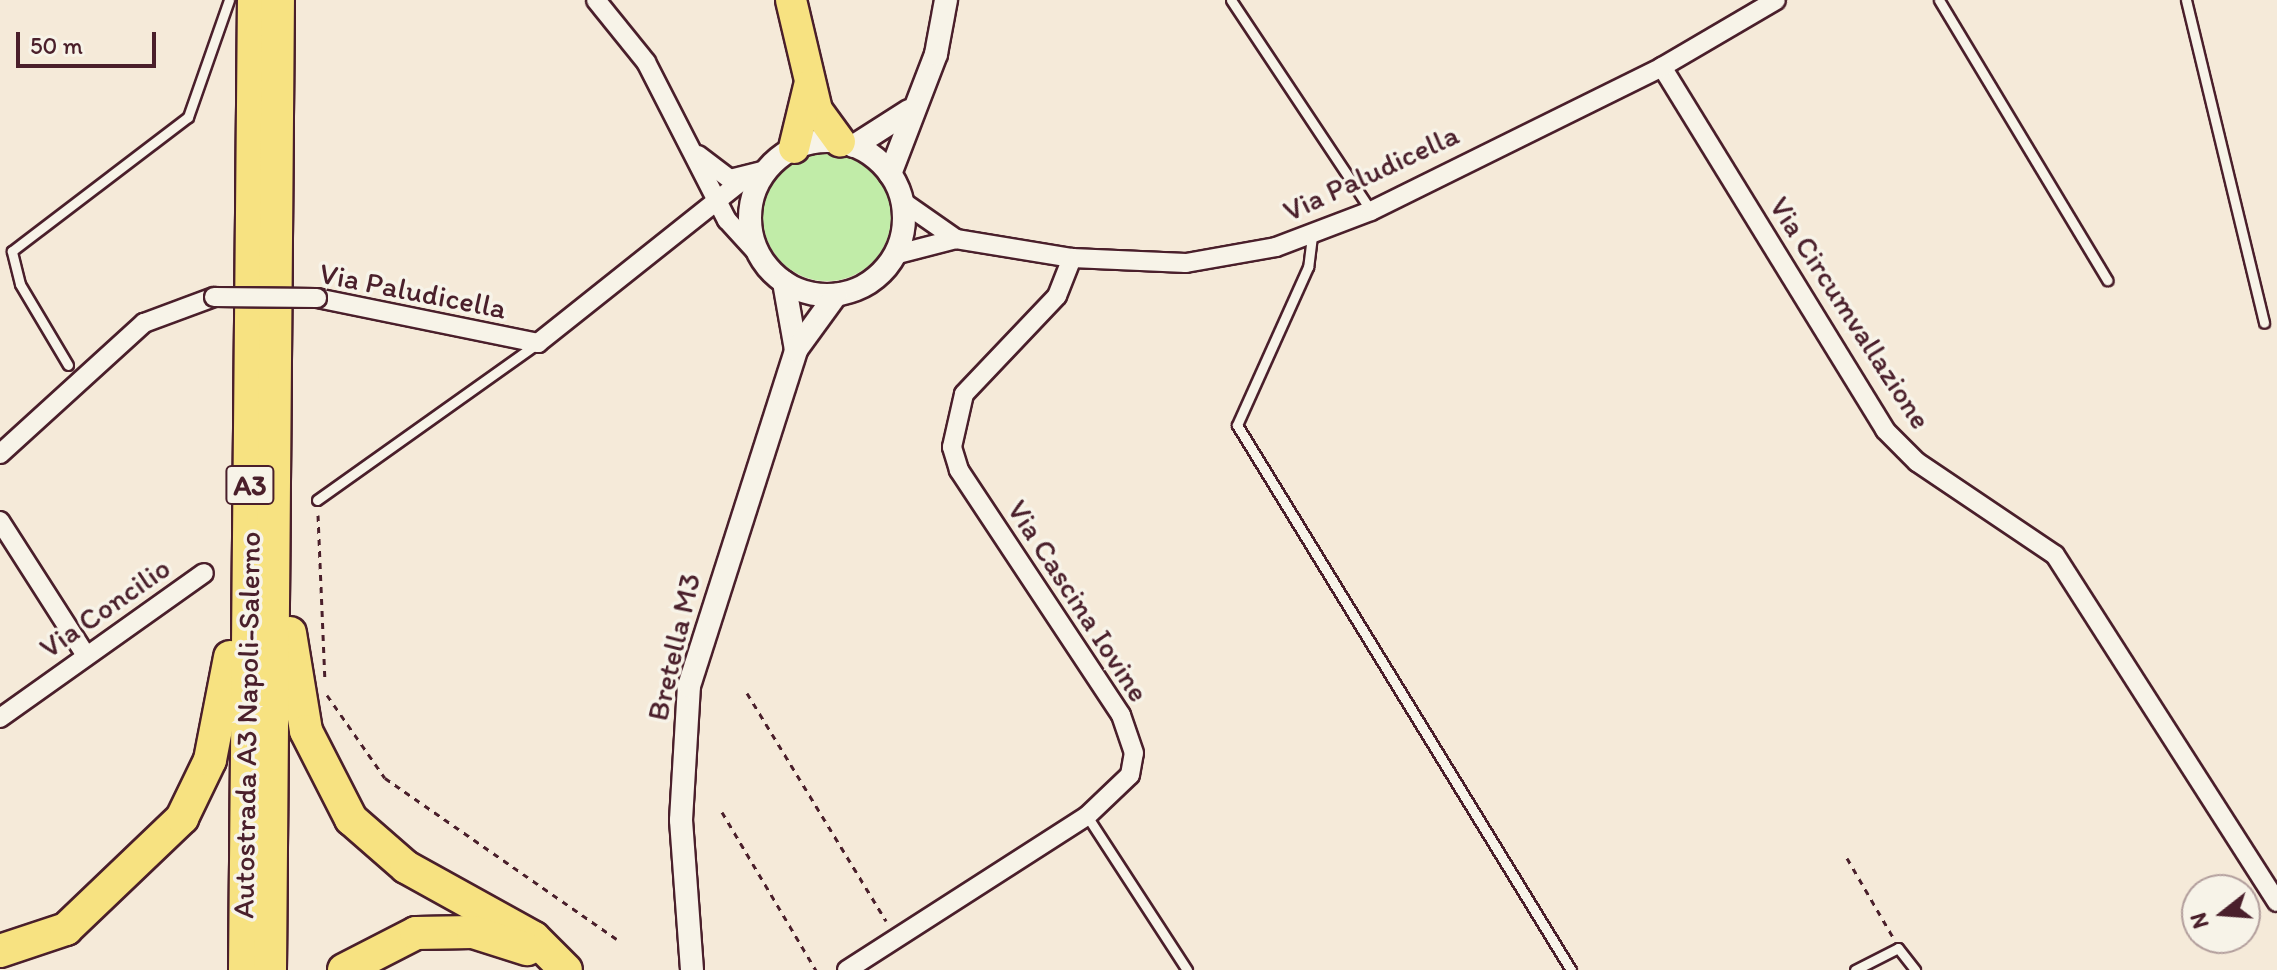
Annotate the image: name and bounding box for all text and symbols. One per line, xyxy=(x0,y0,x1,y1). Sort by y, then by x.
scale bar xyxy=(20,16,160,66)
text: 50 m xyxy=(30,31,83,60)
street label: Via Paludicella xyxy=(1279,117,1463,229)
street label: Via Circumvallazione xyxy=(1761,190,1939,436)
street label: Via Paludicella xyxy=(318,255,508,327)
road number: A3 xyxy=(224,461,276,509)
street label: Via Cascina Iovine xyxy=(999,493,1157,709)
street label: Autostrada A3 Napoli-Salerno xyxy=(226,531,268,919)
street label: Via Concilio xyxy=(33,550,177,666)
street label: Bretella M3 xyxy=(640,570,708,724)
north arrow xyxy=(2181,874,2261,954)
text: N xyxy=(2184,910,2215,932)

